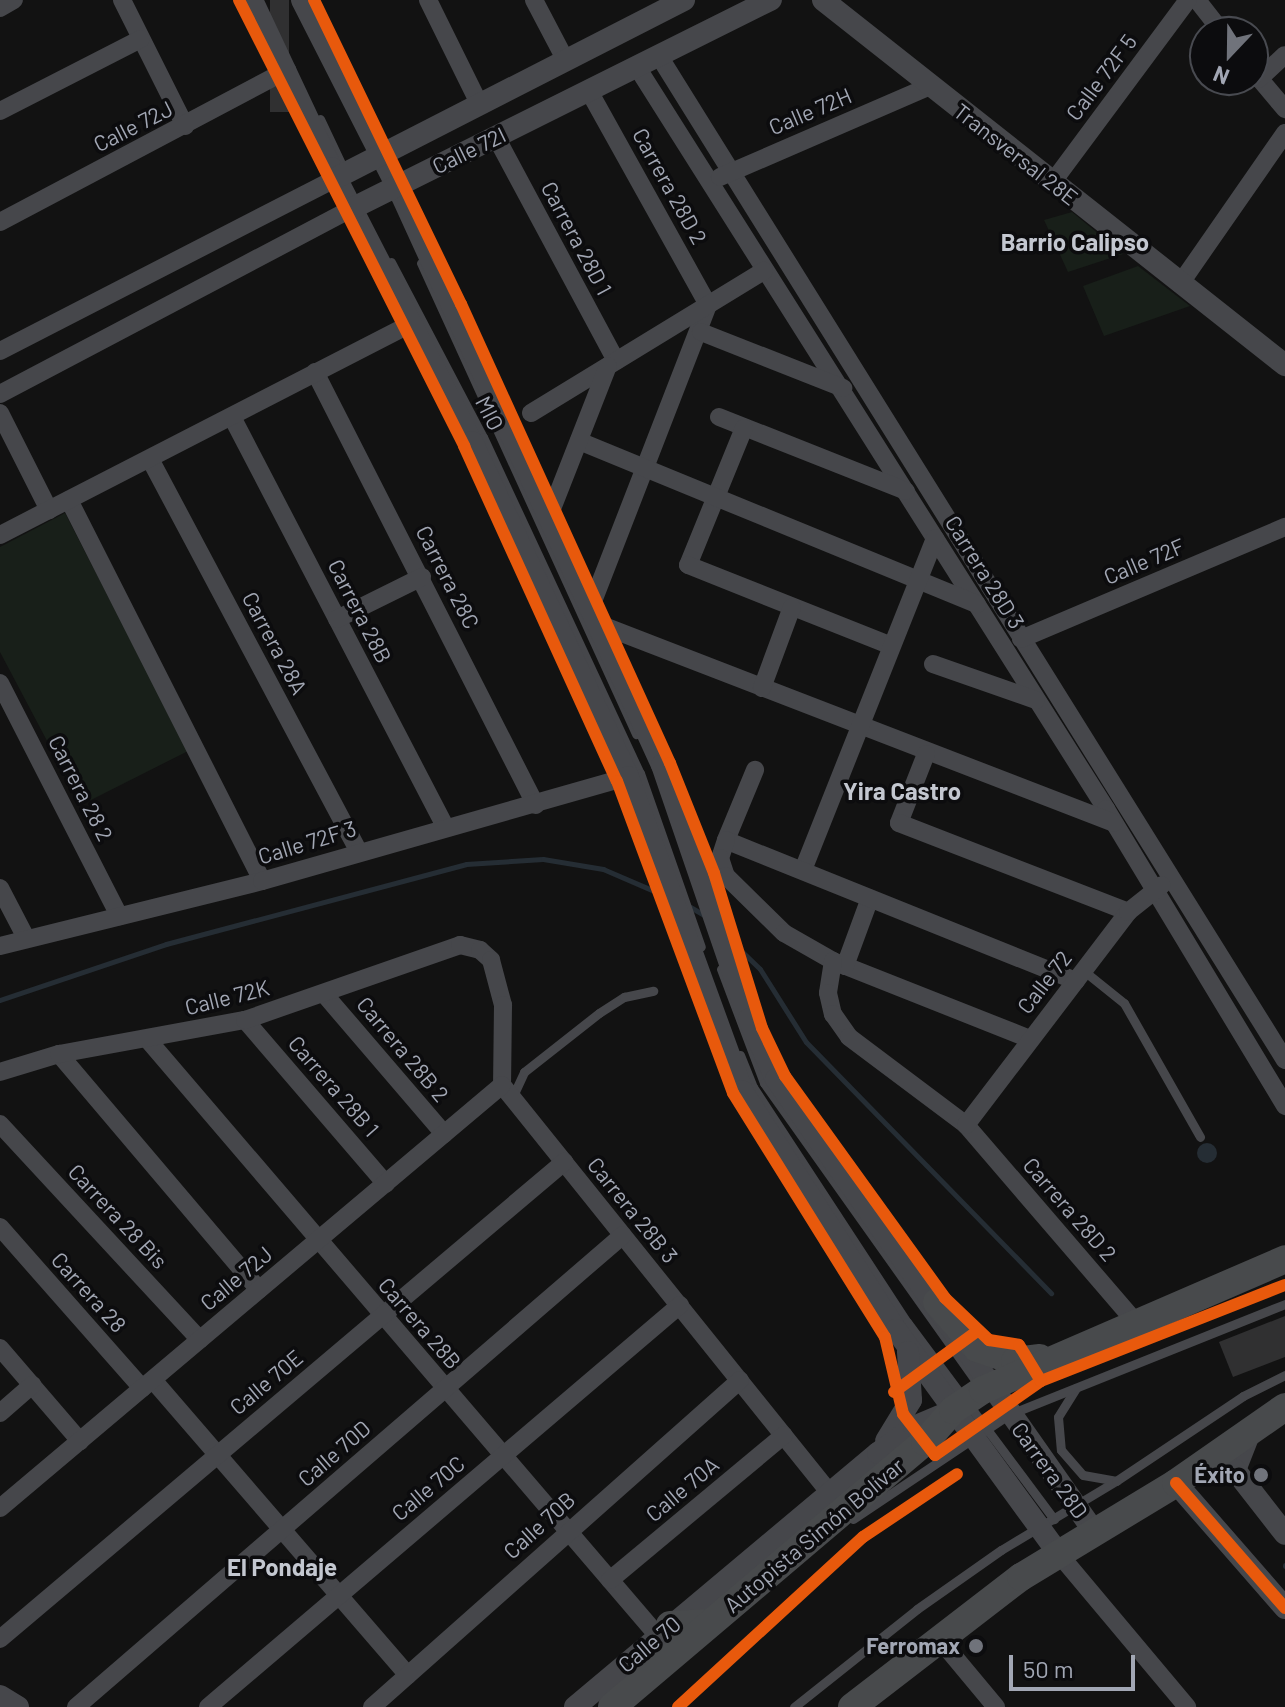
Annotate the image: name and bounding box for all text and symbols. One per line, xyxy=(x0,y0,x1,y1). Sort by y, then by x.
north arrow xyxy=(1189,16,1269,96)
street label: Calle 72F 5 xyxy=(1060,29,1142,125)
text: N xyxy=(1209,62,1232,91)
street label: Calle 72H xyxy=(765,82,855,140)
street label: Calle 72J xyxy=(89,95,177,157)
street label: Transversal 28E xyxy=(949,97,1083,211)
street label: Calle 72I xyxy=(428,121,510,179)
street label: Carrera 28D 2 xyxy=(627,123,713,249)
street label: Carrera 28D 1 xyxy=(536,177,618,299)
district label: Barrio Calipso xyxy=(1001,228,1149,256)
street label: MIO xyxy=(470,391,510,435)
street label: Carrera 28D 3 xyxy=(940,511,1030,633)
street label: Carrera 28C xyxy=(411,521,485,633)
street label: Calle 72F xyxy=(1100,532,1188,590)
street label: Carrera 28B xyxy=(323,555,397,667)
street label: Carrera 28A xyxy=(237,587,313,699)
street label: Carrera 28 2 xyxy=(43,731,119,845)
district label: Yira Castro xyxy=(843,777,961,805)
street label: Calle 72F 3 xyxy=(255,815,359,869)
street label: Calle 72 xyxy=(1011,945,1077,1019)
street label: Calle 72K xyxy=(182,974,272,1020)
street label: Carrera 28B 2 xyxy=(351,991,455,1107)
street label: Carrera 28B 1 xyxy=(283,1030,385,1142)
street label: Carrera 28B 3 xyxy=(582,1152,684,1268)
street label: Carrera 28D 2 xyxy=(1018,1152,1122,1266)
street label: Carrera 28 Bis xyxy=(63,1158,173,1274)
street label: Calle 72J xyxy=(195,1240,277,1316)
street label: Carrera 28 xyxy=(46,1246,132,1338)
street label: Carrera 28B xyxy=(373,1272,467,1374)
street label: Calle 70E xyxy=(224,1344,308,1420)
street label: Calle 70D xyxy=(292,1414,376,1492)
street label: Carrera 28D xyxy=(1006,1417,1094,1523)
street label: Calle 70C xyxy=(386,1450,470,1526)
street label: Calle 70A xyxy=(640,1451,724,1527)
street label: Autopista Simón Bolívar xyxy=(719,1452,909,1618)
place label: Éxito xyxy=(1194,1462,1245,1488)
marker: Éxito xyxy=(1252,1466,1270,1484)
street label: Calle 70B xyxy=(498,1486,580,1564)
district label: El Pondaje xyxy=(227,1553,337,1581)
street label: Calle 70 xyxy=(612,1610,686,1678)
place label: Ferromax xyxy=(866,1633,960,1659)
marker: Ferromax xyxy=(967,1637,985,1655)
scale bar xyxy=(1013,1639,1139,1689)
text: 50 m xyxy=(1023,1654,1074,1683)

